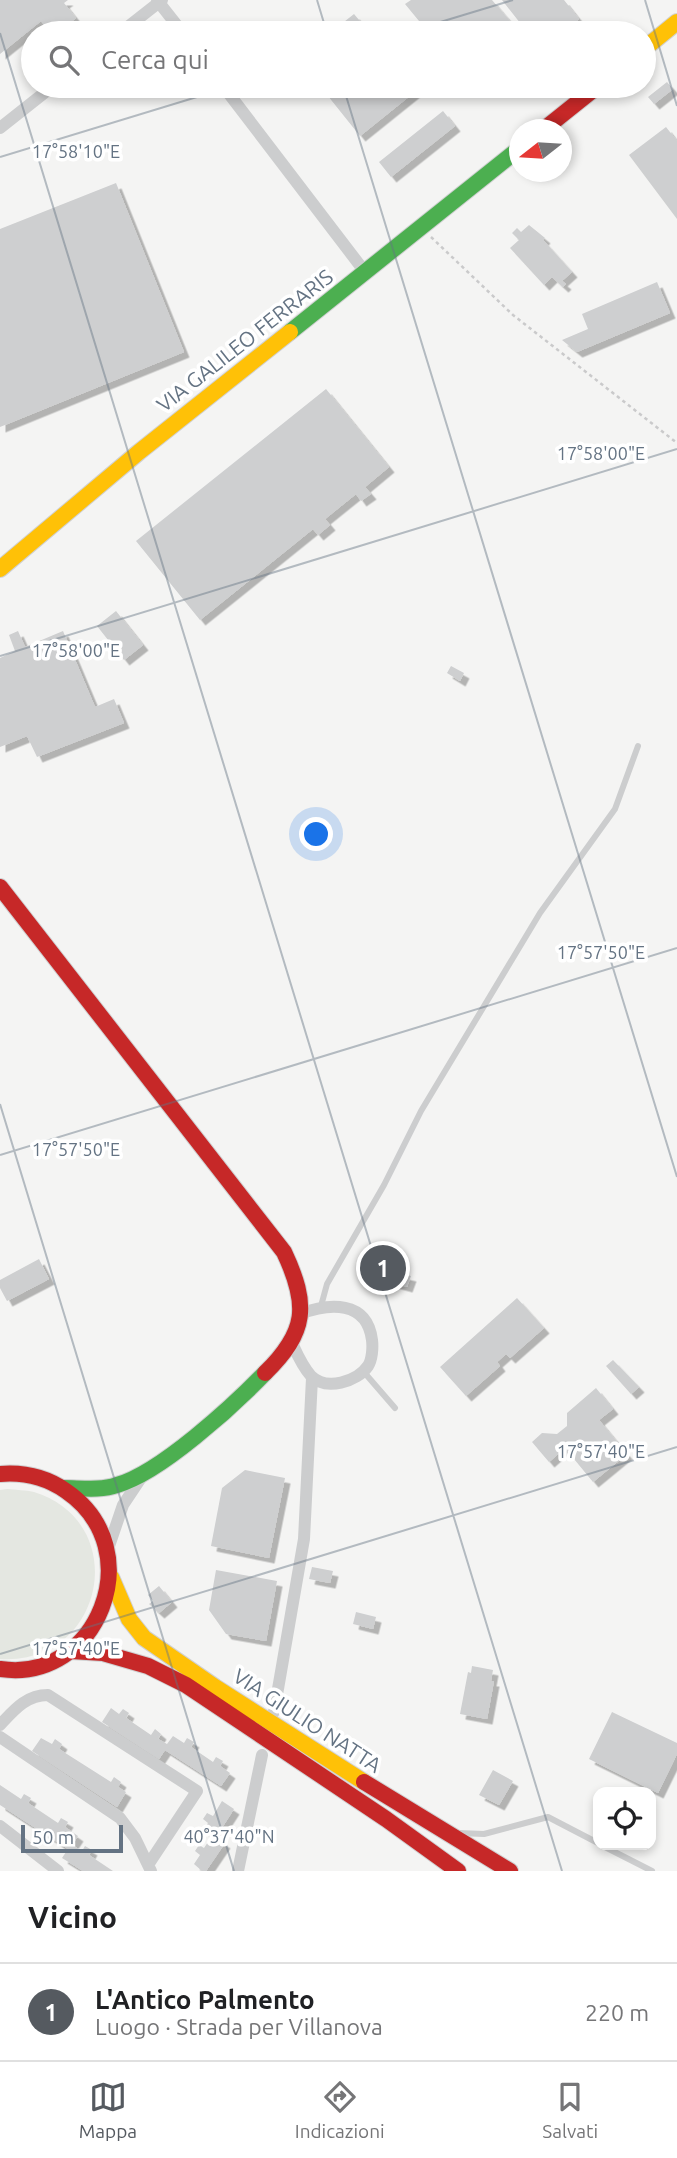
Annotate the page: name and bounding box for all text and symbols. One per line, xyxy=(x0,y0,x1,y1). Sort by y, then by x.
search box xyxy=(21,21,656,98)
icon: search xyxy=(45,41,83,79)
text: Cerca qui xyxy=(101,45,209,74)
north arrow xyxy=(509,119,572,182)
text: 17°58'10"E xyxy=(32,141,120,161)
street label: VIA GALILEO FERRARIS xyxy=(152,264,337,416)
text: 17°58'00"E xyxy=(557,443,645,463)
text: 17°58'00"E xyxy=(32,640,120,660)
your location xyxy=(299,817,333,851)
text: 17°57'50"E xyxy=(557,942,645,962)
text: 17°57'50"E xyxy=(32,1139,120,1159)
pin: 1 xyxy=(360,1242,406,1294)
text: 17°57'40"E xyxy=(557,1441,645,1461)
text: 17°57'40"E xyxy=(32,1638,120,1658)
street label: VIA GIULIO NATTA xyxy=(229,1663,386,1777)
map controls xyxy=(593,1787,656,1850)
button: locate xyxy=(593,1787,656,1850)
scale bar xyxy=(21,1822,122,1854)
text: 50 m xyxy=(32,1826,74,1848)
text: 40°37'40"N xyxy=(183,1826,275,1846)
text: Vicino xyxy=(28,1900,117,1934)
text: L'Antico Palmento xyxy=(95,1985,315,2014)
text: 1 xyxy=(45,2000,57,2025)
text: 220 m xyxy=(585,2000,649,2025)
text: Luogo · Strada per Villanova xyxy=(95,2014,383,2039)
tab: Mappa xyxy=(79,2078,137,2142)
tab: Indicazioni xyxy=(295,2078,385,2142)
tab: Salvati xyxy=(542,2078,598,2142)

